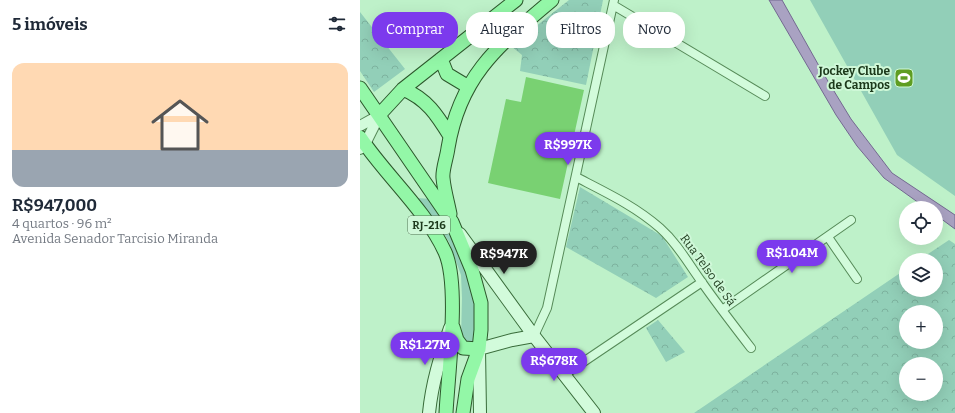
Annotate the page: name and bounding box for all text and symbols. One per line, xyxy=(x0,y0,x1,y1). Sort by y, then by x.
chip: Comprar xyxy=(372,12,458,48)
chip: Alugar xyxy=(466,12,538,48)
chip: Filtros xyxy=(546,12,615,48)
chip: Novo xyxy=(623,12,685,48)
icon: filters xyxy=(326,13,348,35)
text: 5 imóveis xyxy=(12,14,88,35)
place label: Jockey Clube de Campos xyxy=(818,64,890,92)
sports icon: Jockey Clube de Campos xyxy=(893,67,915,89)
icon: home xyxy=(144,89,216,161)
pin: R$997K xyxy=(535,132,601,166)
text: R$997K xyxy=(544,137,592,152)
text: R$947,000 xyxy=(12,195,97,216)
map controls xyxy=(899,201,943,401)
button: locate xyxy=(899,201,943,245)
text: 4 quartos · 96 m² xyxy=(12,216,112,231)
road number: RJ-216 xyxy=(408,216,450,234)
text: Avenida Senador Tarcisio Miranda xyxy=(12,231,218,246)
street label: Rua Telso de Sá xyxy=(677,231,739,309)
pin: R$1.04M xyxy=(755,240,829,274)
pin: R$947K xyxy=(471,241,537,275)
text: R$1.04M xyxy=(766,245,818,260)
text: R$947K xyxy=(480,246,528,261)
button: layers xyxy=(899,253,943,297)
button: + xyxy=(899,305,943,349)
pin: R$1.27M xyxy=(388,332,462,366)
text: R$1.27M xyxy=(400,337,450,352)
pin: R$678K xyxy=(521,348,587,382)
text: R$678K xyxy=(530,353,578,368)
button: − xyxy=(899,357,943,401)

